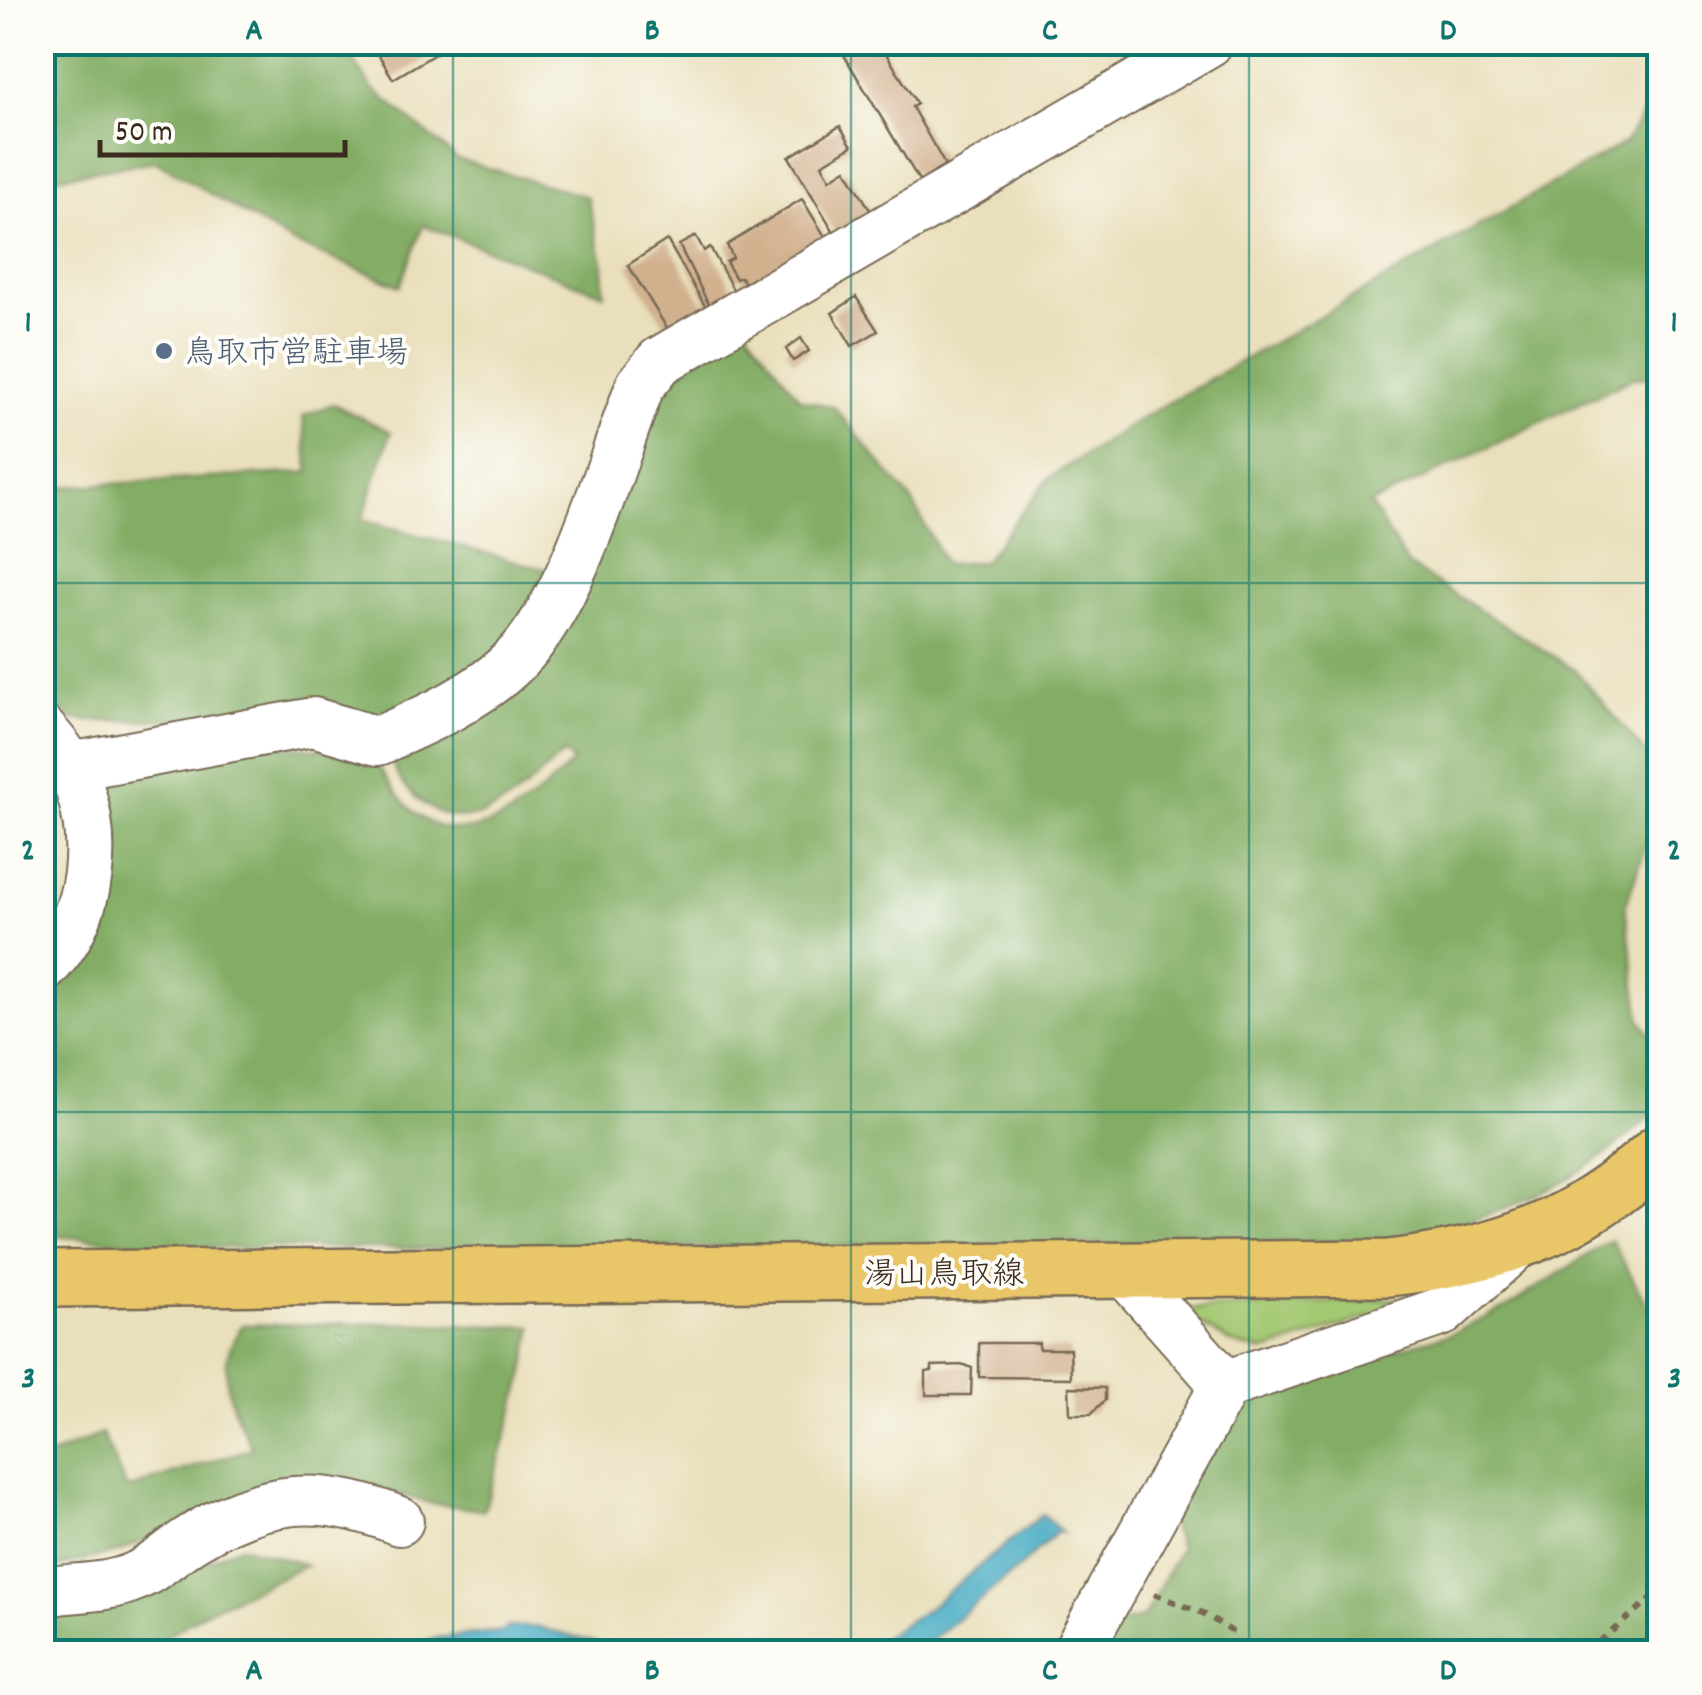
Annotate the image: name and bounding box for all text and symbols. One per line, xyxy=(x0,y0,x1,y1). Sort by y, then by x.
text: A xyxy=(245,10,263,56)
text: B xyxy=(644,10,660,56)
text: C xyxy=(1042,10,1058,56)
text: D xyxy=(1440,10,1457,56)
scale bar xyxy=(100,95,345,157)
text: 50 m xyxy=(115,113,173,156)
text: 1 xyxy=(24,302,32,348)
text: 1 xyxy=(1670,302,1678,348)
place label: 鳥取市営駐車場 xyxy=(184,333,408,379)
marker: 鳥取市営駐車場 xyxy=(153,340,175,362)
text: 2 xyxy=(21,830,35,876)
text: 2 xyxy=(1667,830,1681,876)
street label: 湯山鳥取線 xyxy=(864,1254,1024,1300)
text: 3 xyxy=(21,1358,35,1404)
text: 3 xyxy=(1667,1358,1681,1404)
text: A xyxy=(245,1650,263,1695)
text: B xyxy=(644,1650,660,1695)
text: C xyxy=(1042,1650,1058,1695)
text: D xyxy=(1440,1650,1457,1695)

